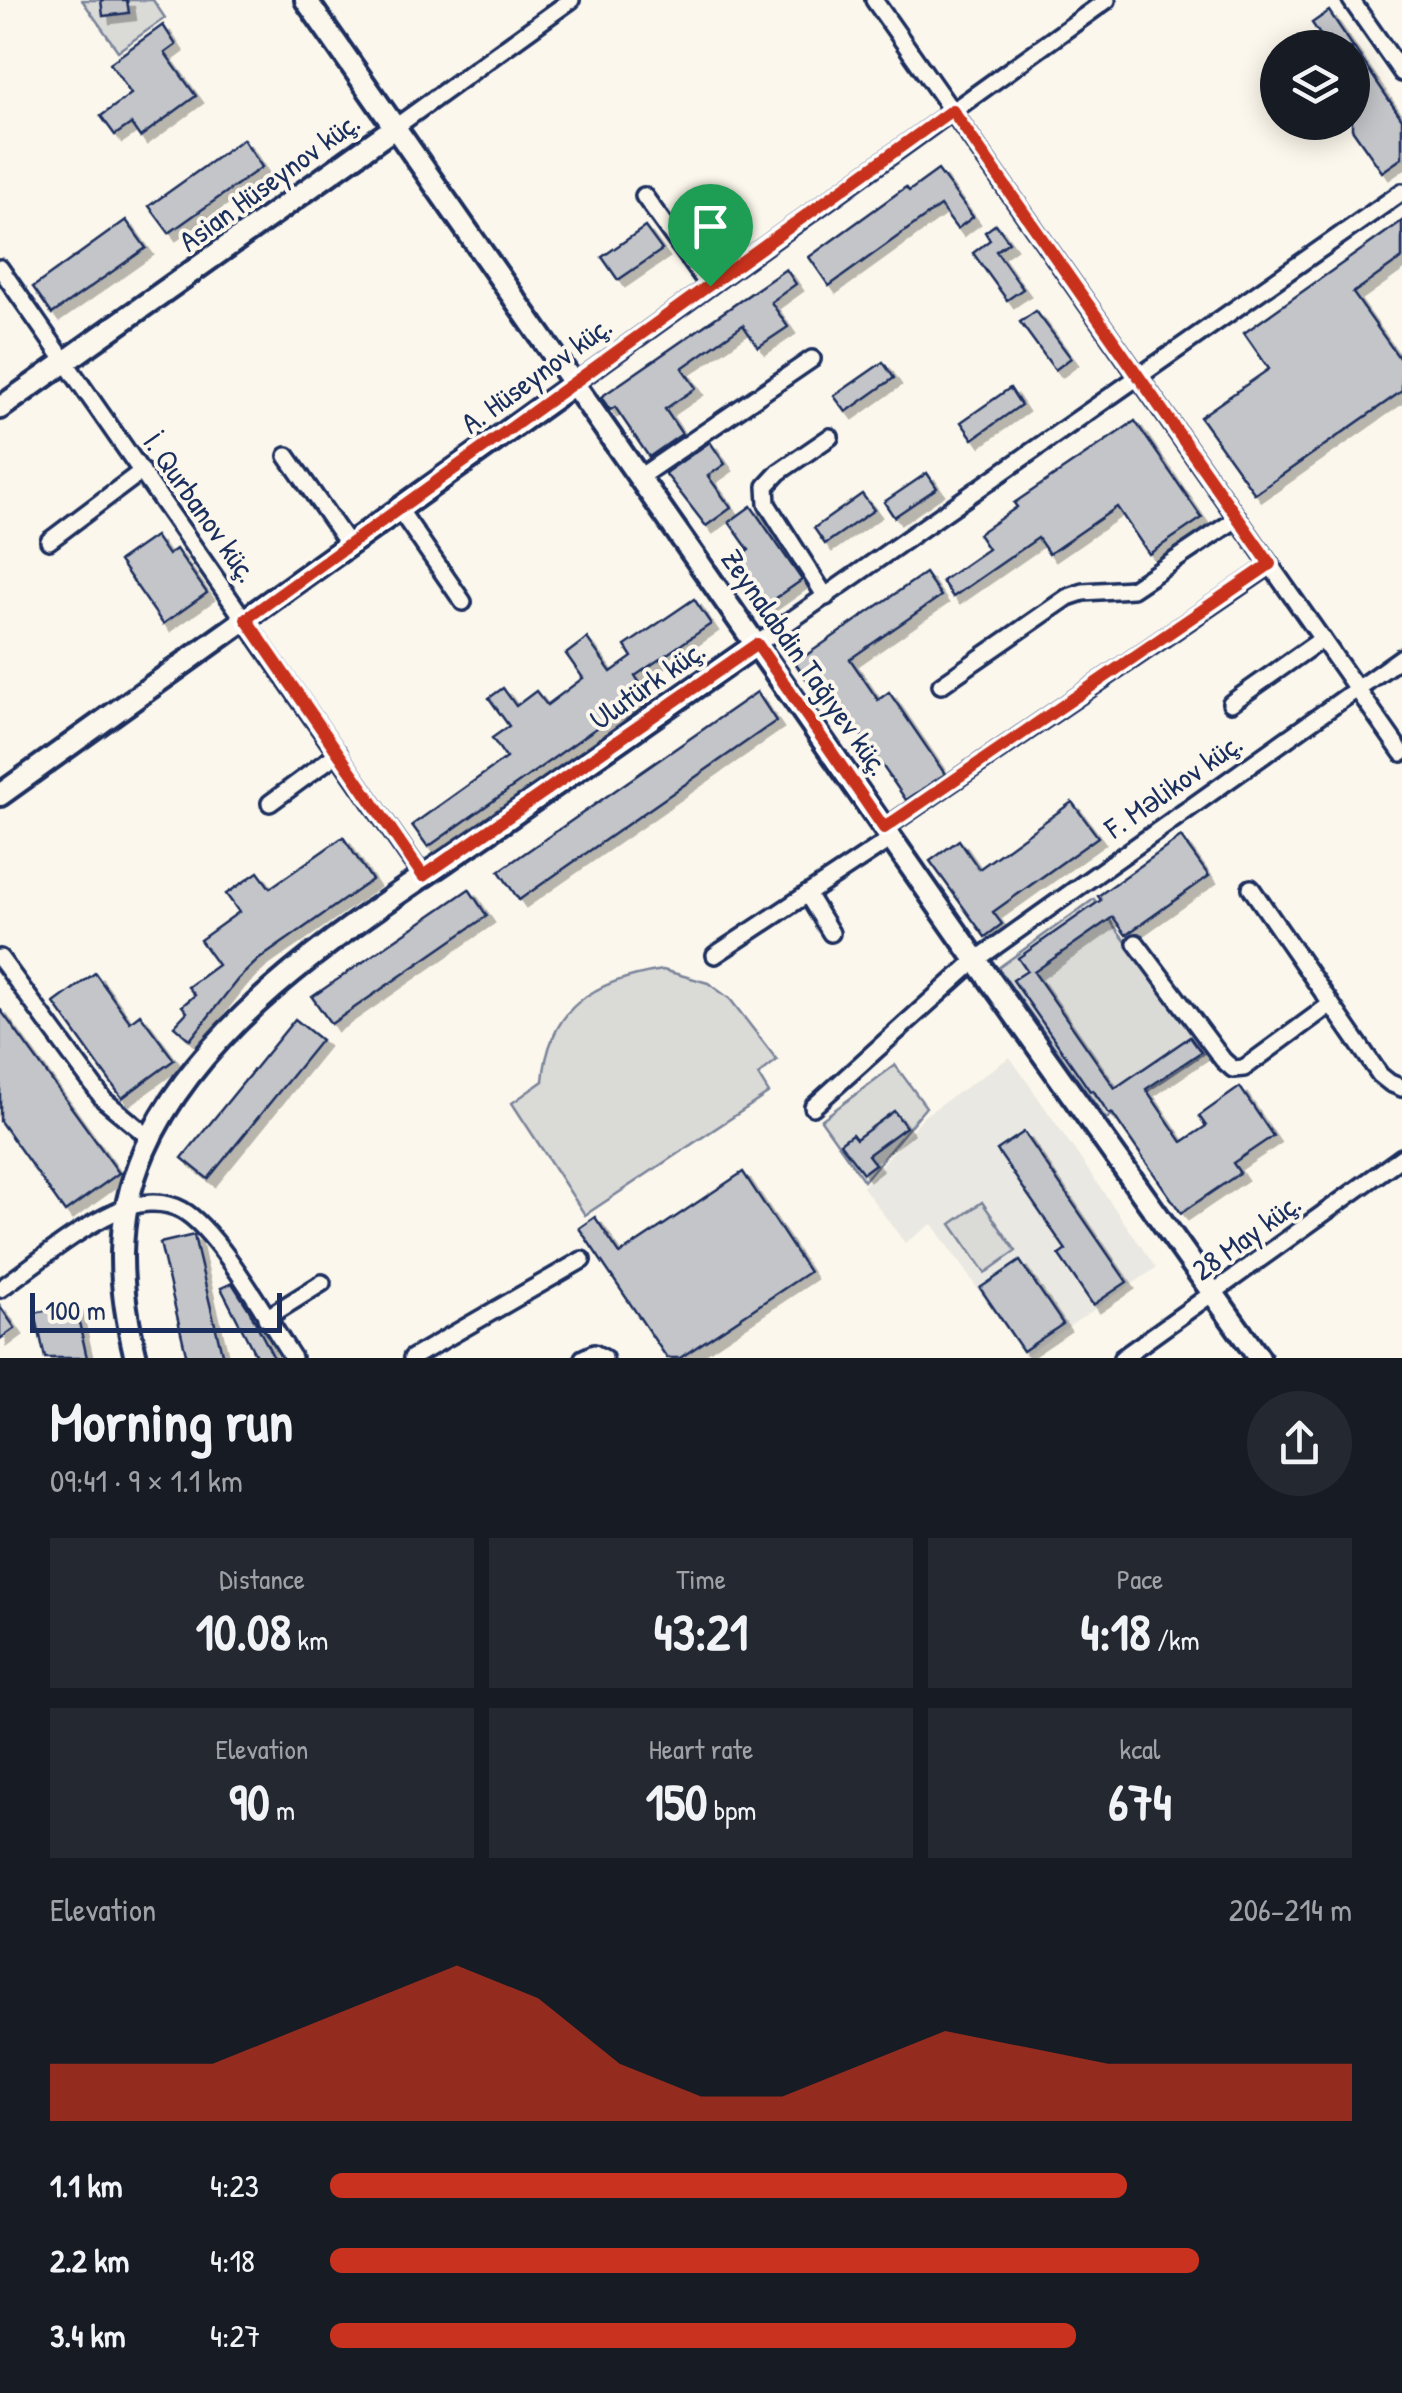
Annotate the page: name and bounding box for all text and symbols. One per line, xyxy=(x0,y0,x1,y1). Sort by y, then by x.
map controls xyxy=(1260,30,1370,140)
button: layers xyxy=(1260,30,1370,140)
street label: Asian Hüseynov küç. xyxy=(171,102,367,260)
pin xyxy=(668,184,753,287)
icon: arrive xyxy=(683,199,738,254)
street label: A. Hüseynov küç. xyxy=(453,306,619,442)
street label: İ. Qurbanov küç. xyxy=(135,424,267,590)
street label: Zeynalabdin Tağıyev küç. xyxy=(713,541,899,783)
street label: Ulutürk küç. xyxy=(581,630,713,738)
street label: F. Məlikov küç. xyxy=(1095,723,1250,848)
street label: 28 May küç. xyxy=(1183,1183,1309,1289)
scale bar xyxy=(30,1288,282,1332)
text: 100 m xyxy=(45,1291,106,1329)
text: Morning run xyxy=(50,1384,293,1458)
button: share xyxy=(1247,1391,1352,1496)
text: 09:41 · 9 × 1.1 km xyxy=(50,1459,243,1502)
text: Distance xyxy=(219,1560,305,1598)
text: Time xyxy=(676,1560,726,1598)
text: Pace xyxy=(1117,1560,1163,1598)
text: 10.08 xyxy=(196,1598,291,1666)
text: 43:21 xyxy=(654,1598,748,1666)
text: 4:18 xyxy=(1080,1598,1151,1666)
text: km xyxy=(291,1621,328,1659)
text: /km xyxy=(1151,1621,1200,1659)
text: Elevation xyxy=(216,1730,309,1768)
text: Heart rate xyxy=(649,1730,753,1768)
text: kcal xyxy=(1120,1730,1160,1768)
text: 90 xyxy=(229,1768,270,1836)
text: 150 xyxy=(646,1768,707,1836)
text: 674 xyxy=(1108,1768,1172,1836)
text: m xyxy=(270,1791,295,1829)
text: bpm xyxy=(707,1791,756,1829)
text: Elevation xyxy=(50,1888,156,1931)
text: 206–214 m xyxy=(1229,1888,1352,1931)
text: 1.1 km xyxy=(50,2164,122,2207)
text: 4:23 xyxy=(210,2164,259,2207)
text: 2.2 km xyxy=(50,2239,129,2282)
text: 4:18 xyxy=(210,2239,255,2282)
text: 3.4 km xyxy=(50,2314,126,2357)
text: 4:27 xyxy=(210,2314,260,2357)

